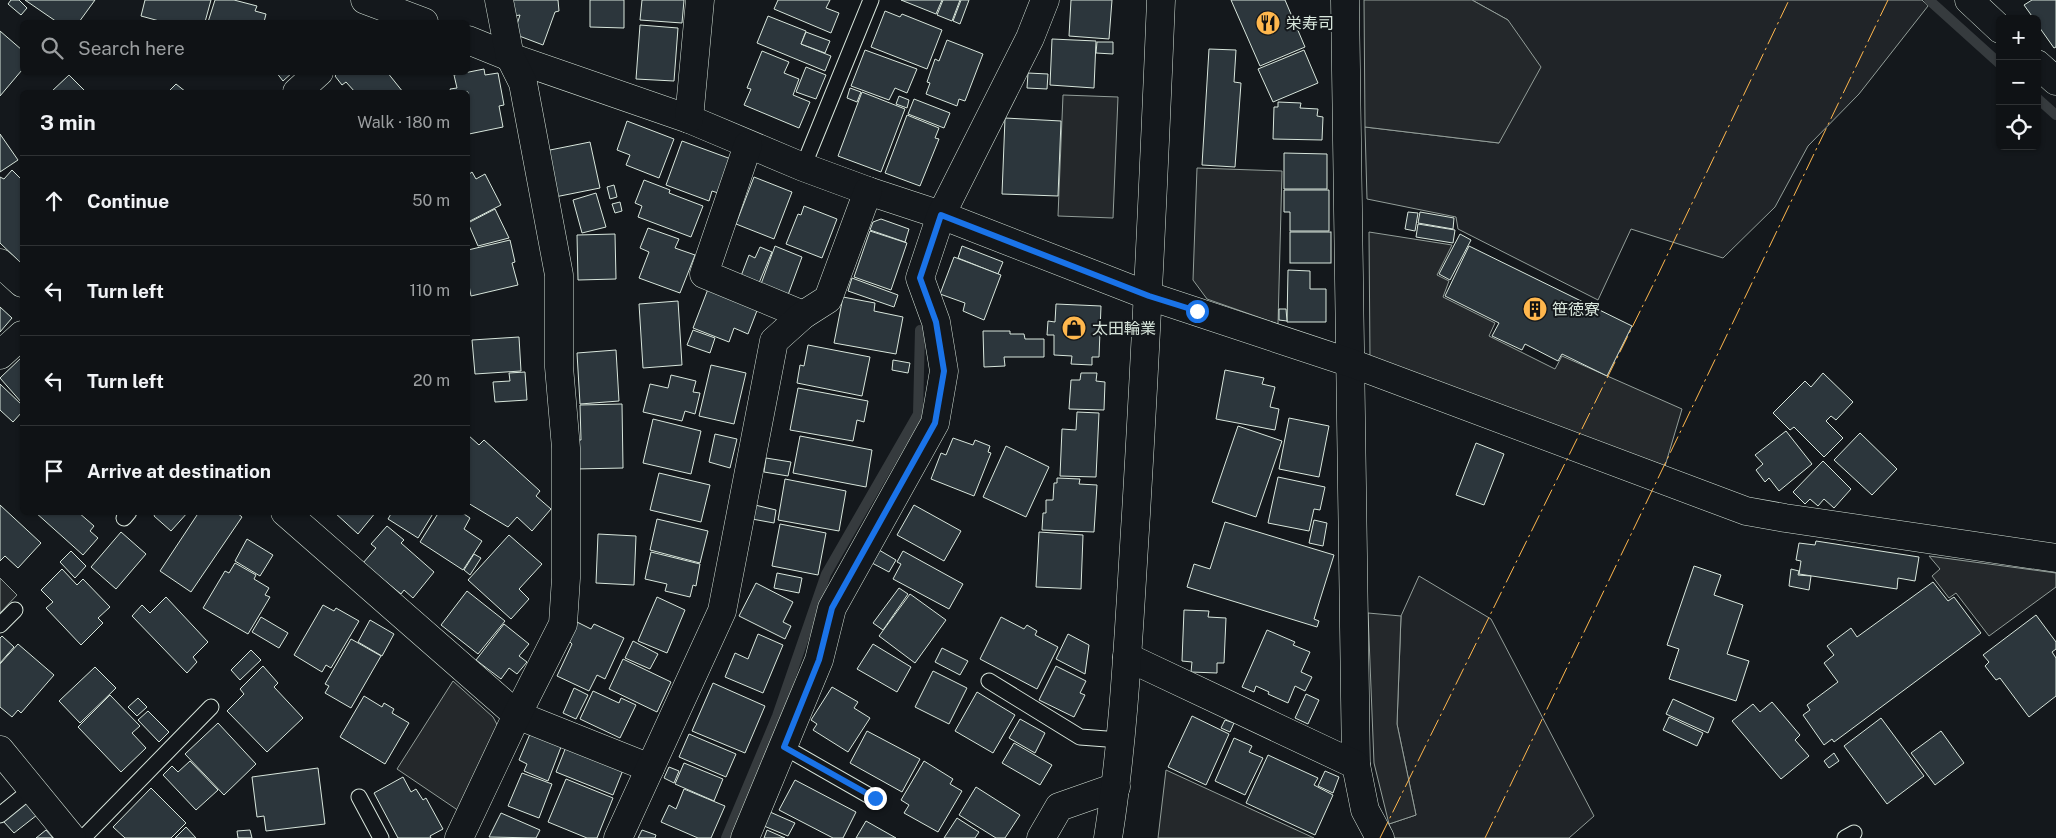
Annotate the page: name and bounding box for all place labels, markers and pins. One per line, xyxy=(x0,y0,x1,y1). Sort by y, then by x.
restaurant icon: 栄寿司 xyxy=(1255,10,1281,36)
place label: 栄寿司 xyxy=(1286,14,1334,33)
building icon: 笹徳寮 xyxy=(1522,296,1548,322)
place label: 笹徳寮 xyxy=(1552,300,1600,319)
shop icon: 太田輪業 xyxy=(1061,315,1087,341)
place label: 太田輪業 xyxy=(1092,319,1156,338)

